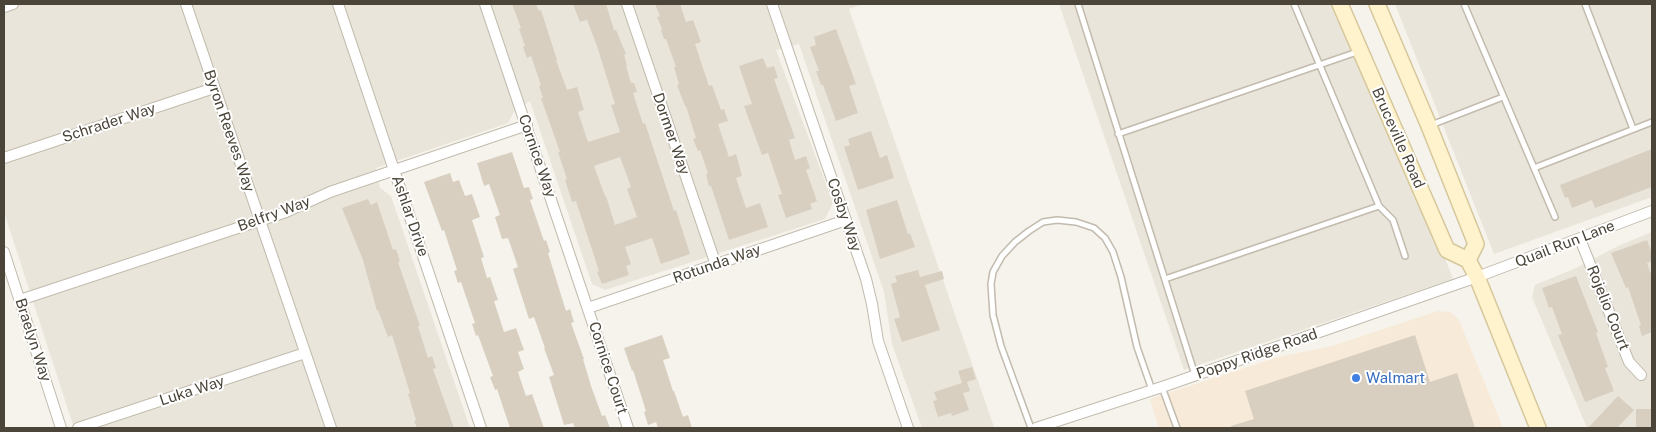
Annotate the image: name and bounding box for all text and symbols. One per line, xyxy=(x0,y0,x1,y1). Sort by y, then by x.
street label: Byron Reeves Way xyxy=(200,68,258,194)
street label: Bruceville Road xyxy=(1368,85,1428,191)
street label: Dormer Way xyxy=(649,91,693,177)
street label: Schrader Way xyxy=(60,99,158,147)
street label: Cornice Way xyxy=(514,112,560,200)
street label: Ashlar Drive xyxy=(388,173,432,259)
street label: Cosby Way xyxy=(823,176,865,254)
street label: Belfry Way xyxy=(235,193,313,235)
street label: Quail Run Lane xyxy=(1513,217,1617,271)
street label: Rotunda Way xyxy=(671,241,763,287)
street label: Rojelio Court xyxy=(1583,263,1633,353)
street label: Braelyn Way xyxy=(11,296,55,384)
street label: Cornice Court xyxy=(585,319,631,417)
street label: Poppy Ridge Road xyxy=(1194,325,1320,383)
place label: Walmart xyxy=(1366,369,1425,387)
street label: Luka Way xyxy=(157,372,227,410)
marker: Walmart xyxy=(1350,372,1362,384)

